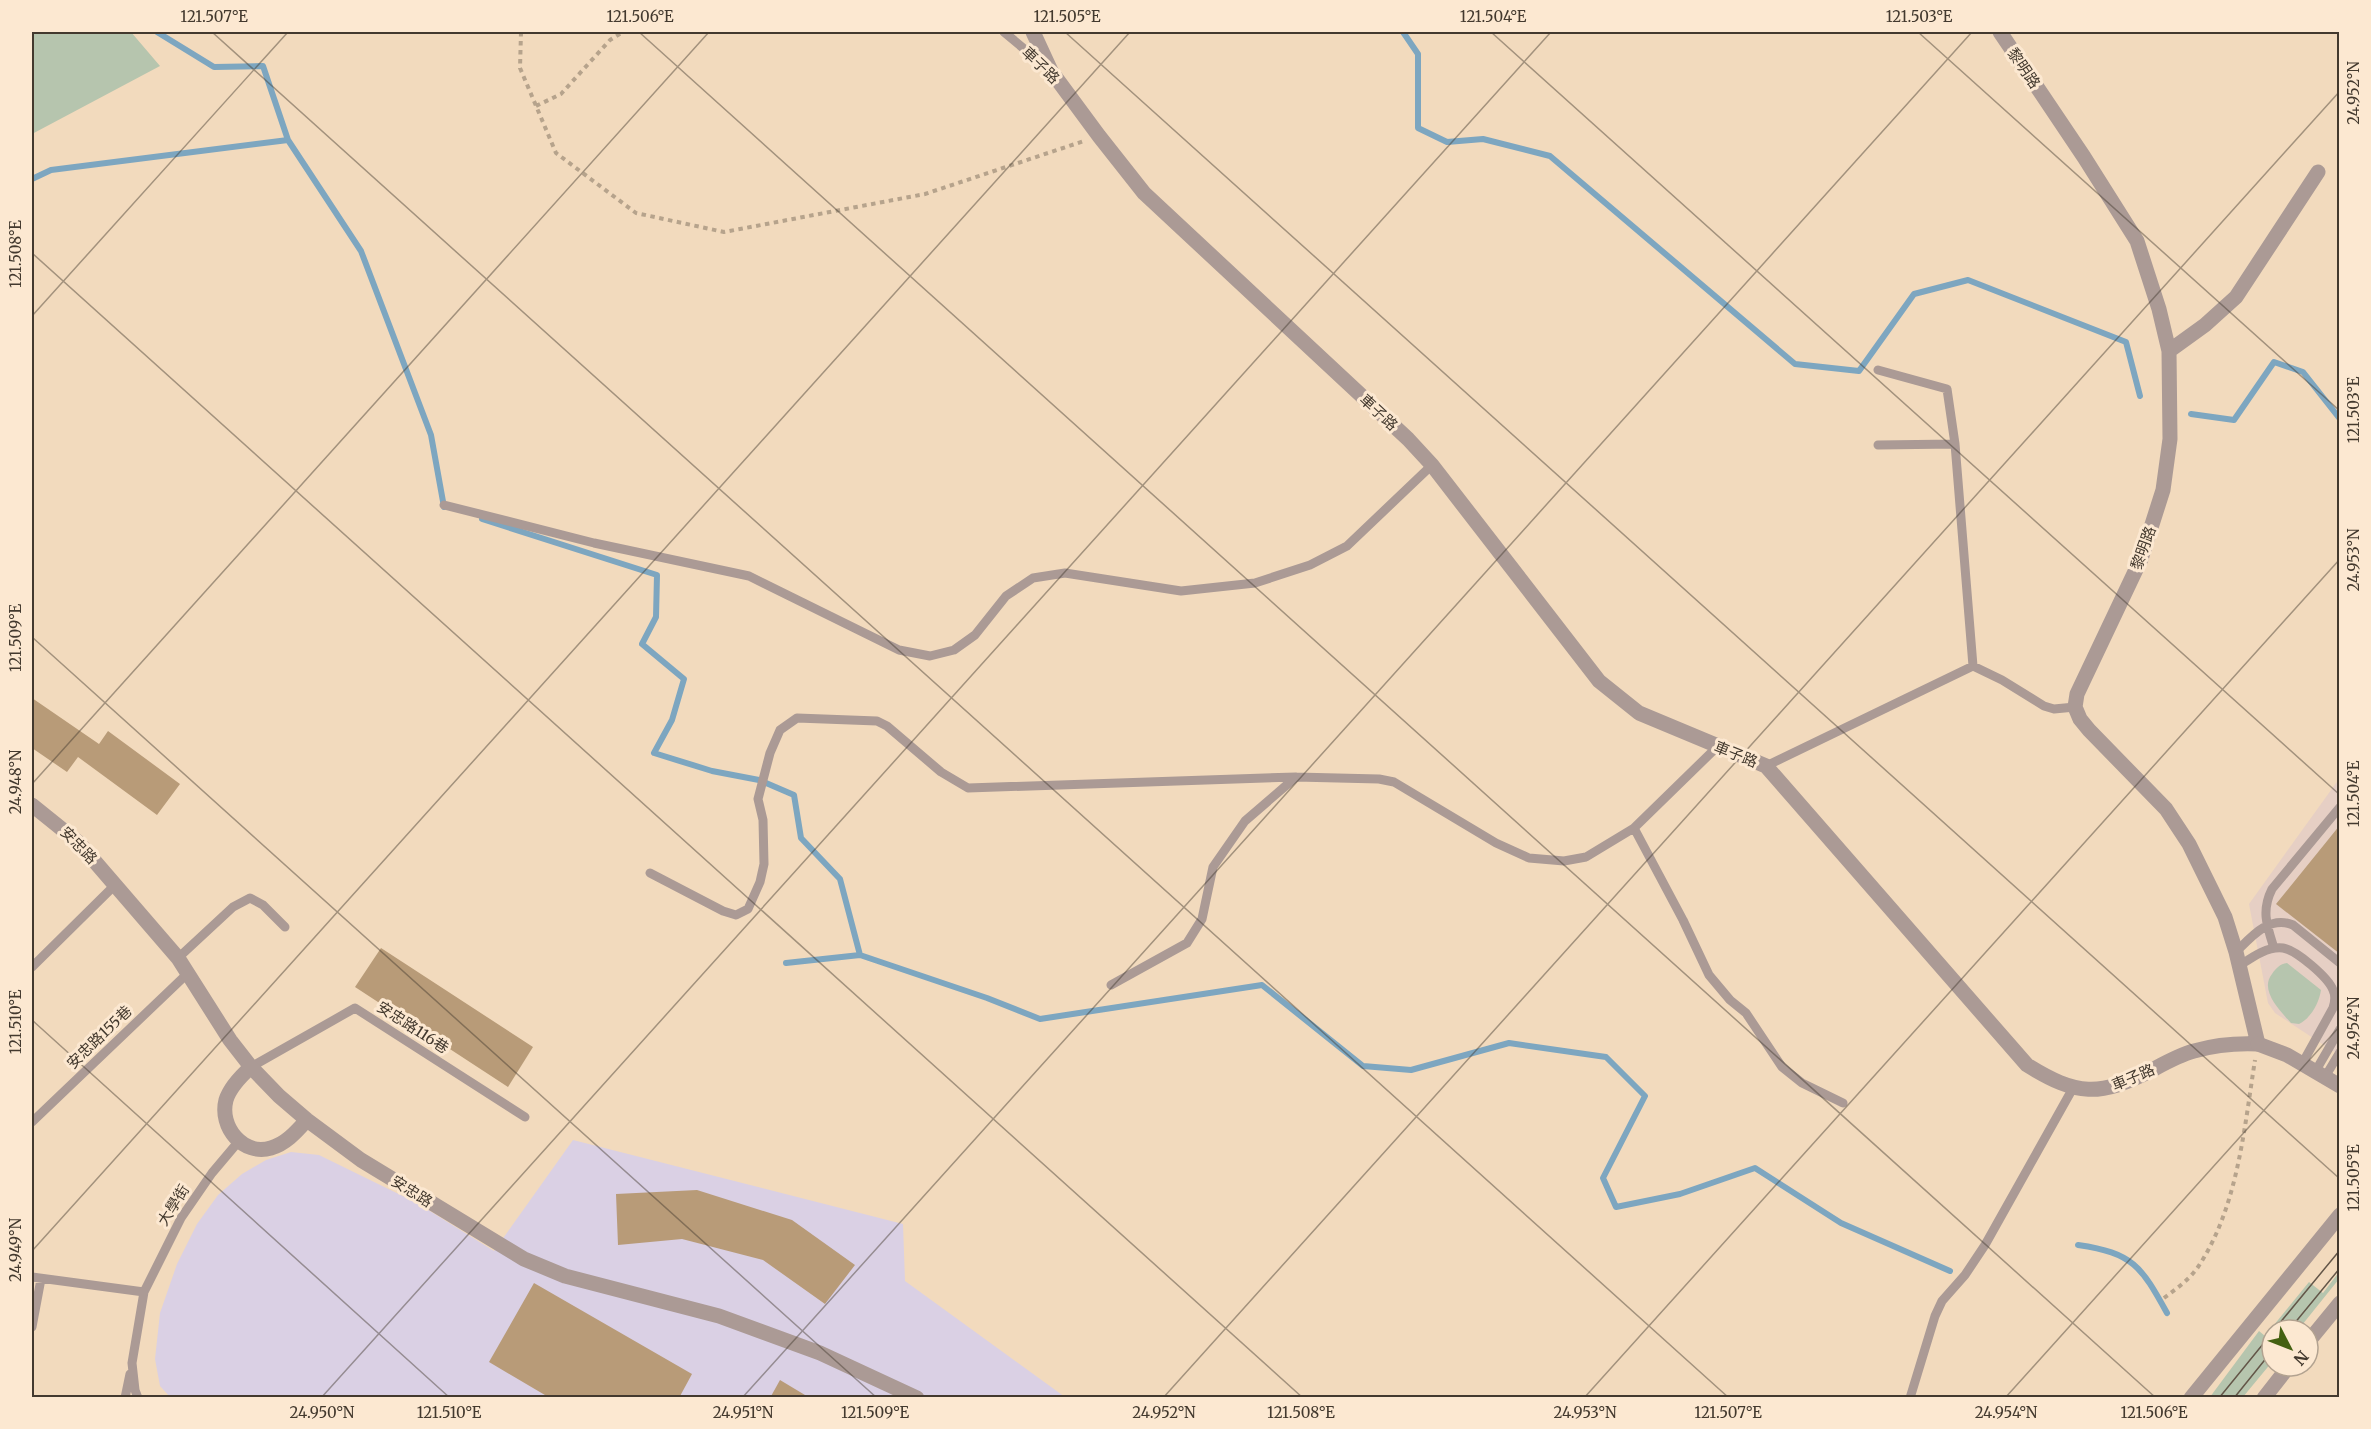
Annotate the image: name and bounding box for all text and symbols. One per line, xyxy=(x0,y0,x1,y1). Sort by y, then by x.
text: 121.507°E xyxy=(180,7,248,26)
text: 121.506°E xyxy=(607,7,674,26)
text: 121.505°E xyxy=(1033,7,1101,26)
text: 121.504°E xyxy=(1460,7,1527,26)
text: 121.503°E xyxy=(1886,7,1953,26)
street label: 車子路 xyxy=(1018,43,1064,87)
street label: 黎明路 xyxy=(2004,44,2044,92)
text: 24.952°N xyxy=(2344,61,2363,125)
text: 121.508°E xyxy=(6,220,25,288)
text: 121.503°E xyxy=(2344,376,2363,443)
street label: 車子路 xyxy=(1356,390,1402,434)
street label: 黎明路 xyxy=(2126,524,2160,572)
text: 24.953°N xyxy=(2344,528,2363,592)
text: 121.509°E xyxy=(6,604,25,672)
street label: 車子路 xyxy=(1712,737,1760,771)
text: 24.948°N xyxy=(6,749,25,814)
text: 121.504°E xyxy=(2344,760,2363,827)
street label: 安忠路 xyxy=(57,822,101,868)
text: 121.510°E xyxy=(6,989,25,1054)
text: 24.954°N xyxy=(2344,996,2363,1059)
street label: 安忠路116巷 xyxy=(374,997,452,1057)
street label: 安忠路155巷 xyxy=(63,1001,135,1073)
street label: 車子路 xyxy=(2109,1059,2157,1095)
text: 121.505°E xyxy=(2344,1144,2363,1212)
street label: 安忠路 xyxy=(388,1171,436,1211)
street label: 大學街 xyxy=(153,1181,193,1229)
text: 24.949°N xyxy=(6,1218,25,1282)
north arrow xyxy=(2260,1318,2320,1378)
text: N xyxy=(2289,1347,2313,1370)
text: 24.950°N xyxy=(290,1403,355,1422)
text: 121.510°E xyxy=(417,1403,482,1422)
text: 24.951°N xyxy=(713,1403,774,1422)
text: 121.509°E xyxy=(841,1403,909,1422)
text: 24.952°N xyxy=(1132,1403,1196,1422)
text: 121.508°E xyxy=(1267,1403,1335,1422)
text: 24.953°N xyxy=(1553,1403,1617,1422)
text: 121.507°E xyxy=(1694,1403,1762,1422)
text: 24.954°N xyxy=(1975,1403,2038,1422)
text: 121.506°E xyxy=(2121,1403,2188,1422)

